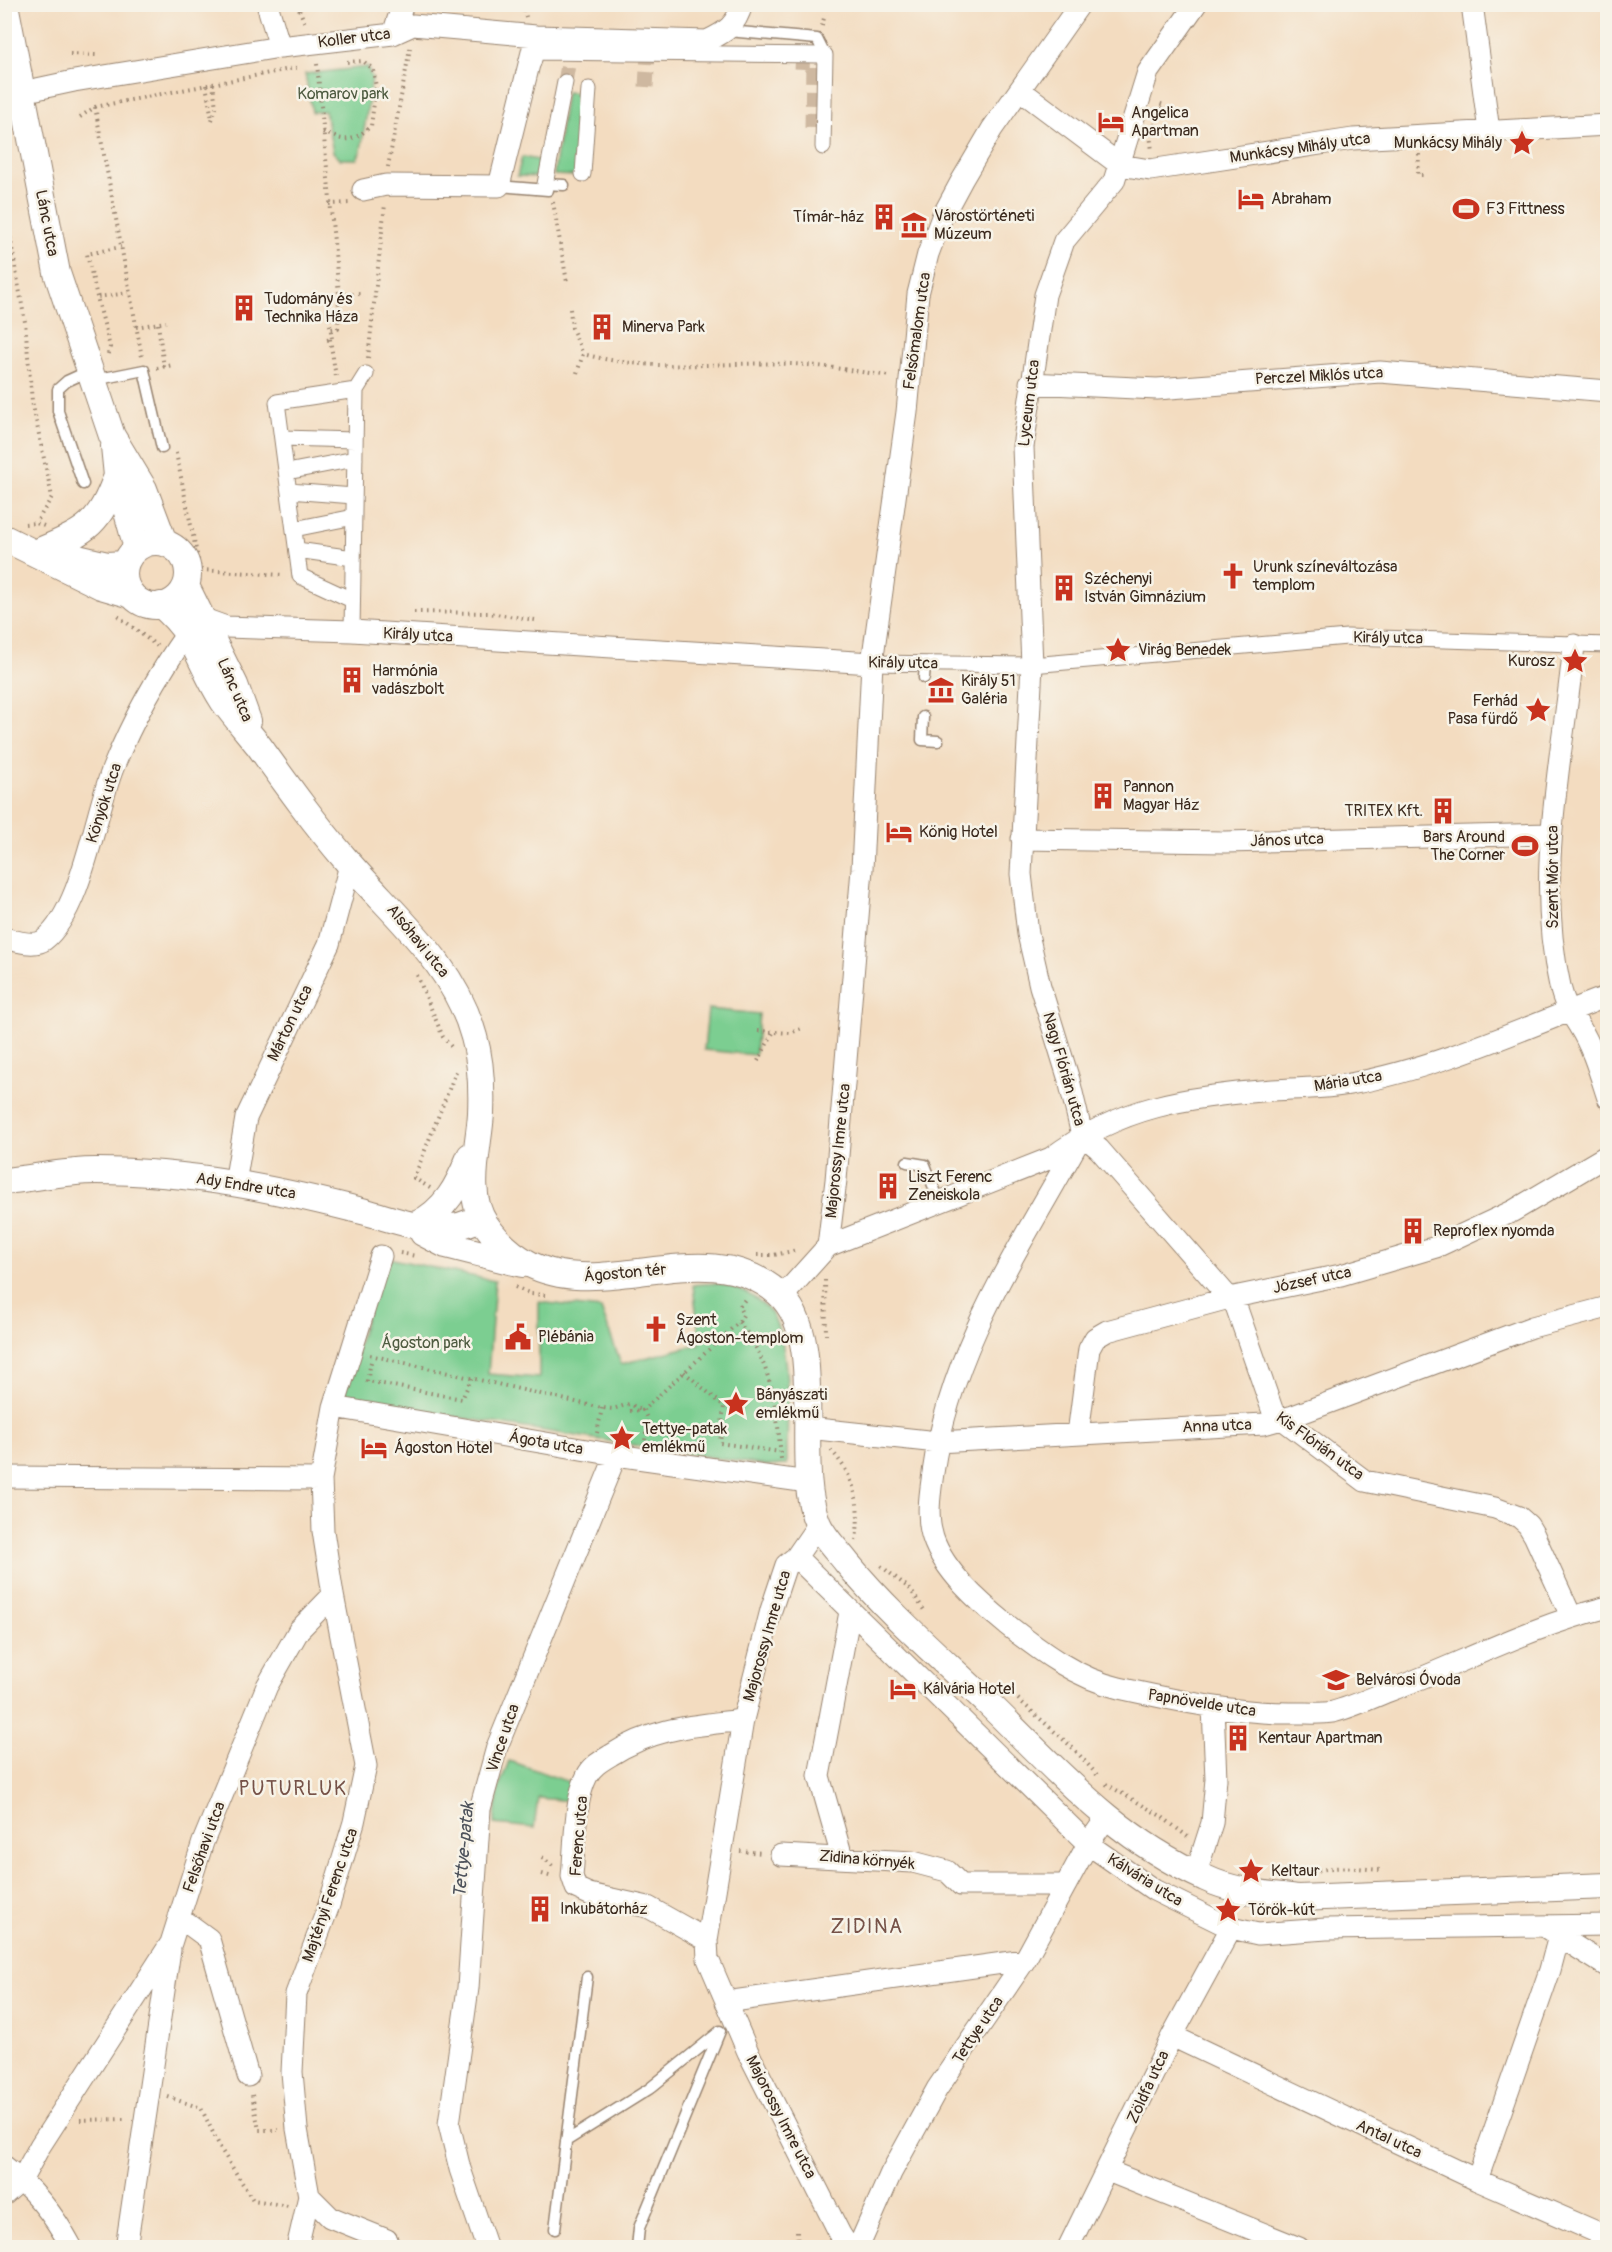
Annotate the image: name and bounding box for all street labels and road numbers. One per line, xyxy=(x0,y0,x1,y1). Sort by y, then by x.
street label: Koller utca xyxy=(317,24,391,52)
street label: Munkácsy Mihály utca xyxy=(1228,128,1372,168)
street label: Lánc utca xyxy=(31,188,63,258)
street label: Felsőmalom utca xyxy=(899,271,935,391)
street label: Lyceum utca xyxy=(1014,359,1044,447)
street label: Perczel Miklós utca xyxy=(1254,363,1384,389)
street label: Király utca xyxy=(383,623,453,647)
street label: Király utca xyxy=(1353,627,1423,649)
street label: Király utca xyxy=(868,652,938,674)
street label: Lánc utca xyxy=(213,655,257,725)
street label: Könyök utca xyxy=(82,760,126,846)
street label: Szent Mór utca xyxy=(1543,825,1563,929)
street label: János utca xyxy=(1250,829,1324,851)
street label: Alsóhavi utca xyxy=(382,900,454,982)
street label: Márton utca xyxy=(263,982,317,1064)
street label: Nagy Flórián utca xyxy=(1038,1010,1090,1128)
street label: Mária utca xyxy=(1313,1066,1383,1096)
street label: Majorossy Imre utca xyxy=(821,1083,855,1219)
street label: Ady Endre utca xyxy=(195,1168,297,1204)
street label: Ágoston tér xyxy=(583,1259,667,1287)
street label: József utca xyxy=(1271,1262,1353,1298)
street label: Kis Flórián utca xyxy=(1272,1407,1368,1485)
street label: Anna utca xyxy=(1182,1415,1252,1437)
street label: Ágota utca xyxy=(507,1427,585,1459)
street label: Majorossy Imre utca xyxy=(739,1568,795,1704)
street label: Papnövelde utca xyxy=(1146,1685,1258,1721)
street label: Vince utca xyxy=(482,1701,524,1775)
street label: Ferenc utca xyxy=(566,1795,592,1877)
street label: Felsőhavi utca xyxy=(178,1799,230,1895)
street label: Majtényi Ferenc utca xyxy=(298,1825,362,1965)
street label: Zidina környék xyxy=(818,1846,916,1874)
street label: Kálvária utca xyxy=(1104,1849,1186,1911)
street label: Tettye utca xyxy=(948,1993,1008,2067)
street label: Zöldfa utca xyxy=(1122,2047,1174,2127)
street label: Majorossy Imre utca xyxy=(741,2052,821,2182)
street label: Antal utca xyxy=(1353,2115,1425,2163)

